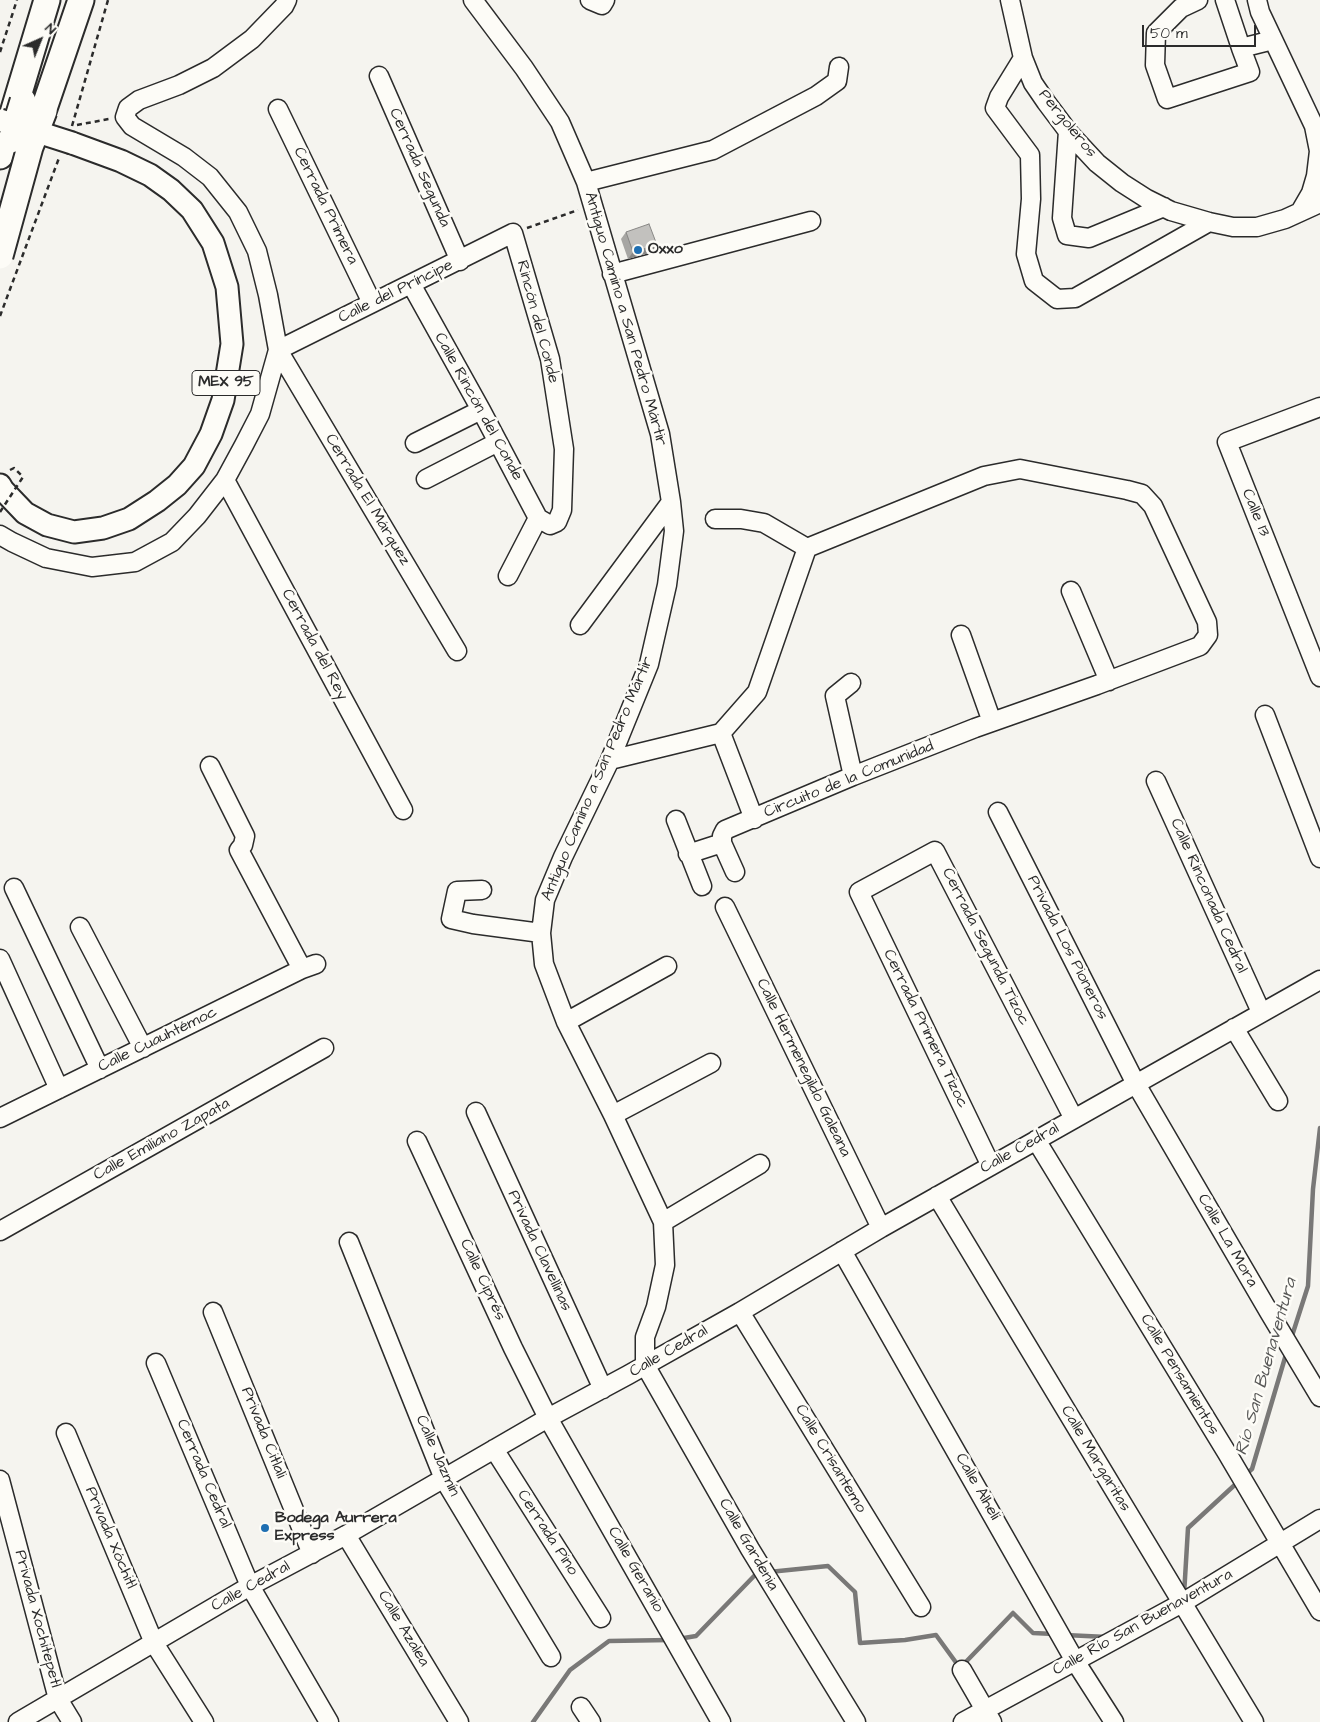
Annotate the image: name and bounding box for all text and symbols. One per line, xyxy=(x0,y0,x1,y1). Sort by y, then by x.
north arrow xyxy=(15,15,65,65)
scale bar xyxy=(1145,15,1259,47)
text: N xyxy=(40,19,61,39)
text: 50 m xyxy=(1150,23,1188,44)
street label: Pergoleros xyxy=(1034,86,1100,162)
street label: Cerrada Segunda xyxy=(384,106,454,230)
street label: Cerrada Primera xyxy=(288,144,362,268)
street label: Antiguo Camino a San Pedro Mártir xyxy=(579,190,671,448)
place label: Oxxo xyxy=(648,240,683,260)
marker: Oxxo xyxy=(632,244,644,256)
street label: Calle del Príncipe xyxy=(336,256,456,328)
street label: Rincón del Conde xyxy=(511,259,563,385)
street label: Calle Rincón del Conde xyxy=(429,330,527,484)
road number: MEX 95 xyxy=(192,370,260,396)
street label: Cerrada El Márquez xyxy=(320,431,414,569)
street label: Calle 13 xyxy=(1237,486,1273,540)
street label: Cerrada del Rey xyxy=(277,586,351,704)
street label: Antiguo Camino a San Pedro Mártir xyxy=(538,654,658,904)
street label: Circuito de la Comunidad xyxy=(761,737,937,823)
street label: Calle Rinconada Cedral xyxy=(1165,816,1251,976)
street label: Cerrada Segunda Tizoc xyxy=(937,865,1033,1029)
street label: Privada Los Pioneros xyxy=(1022,873,1112,1023)
street label: Cerrada Primera Tizoc xyxy=(878,947,972,1111)
street label: Calle Hermenegildo Galeana xyxy=(751,976,855,1160)
street label: Calle Cuauhtémoc xyxy=(95,1003,221,1077)
street label: Calle Emiliano Zapata xyxy=(91,1095,233,1185)
street label: Calle Cedral xyxy=(977,1119,1063,1179)
street label: Privada Clavellinas xyxy=(503,1187,575,1315)
street label: Calle La Mora xyxy=(1193,1191,1261,1291)
street label: Calle Ciprés xyxy=(455,1236,509,1324)
water label: Río San Buenaventura xyxy=(1231,1276,1303,1458)
street label: Calle Pensamientos xyxy=(1135,1311,1223,1439)
street label: Calle Cedral xyxy=(626,1322,712,1382)
street label: Privada Citlali xyxy=(236,1385,290,1481)
street label: Calle Crisantemo xyxy=(790,1401,870,1517)
street label: Calle Margaritas xyxy=(1056,1403,1134,1515)
street label: Calle Jazmín xyxy=(411,1412,463,1500)
street label: Cerrada Cedral xyxy=(171,1417,235,1531)
street label: Calle Alhelí xyxy=(950,1450,1004,1524)
street label: Privada Xóchitl xyxy=(80,1484,140,1592)
street label: Cerrada Pino xyxy=(512,1487,582,1579)
street label: Calle Gardenia xyxy=(714,1496,782,1594)
place label: Bodega Aurrera Express xyxy=(275,1509,397,1547)
marker: Bodega Aurrera Express xyxy=(259,1522,271,1534)
street label: Calle Geranio xyxy=(603,1524,667,1616)
street label: Privada Xochitepetl xyxy=(9,1548,65,1690)
street label: Calle Cedral xyxy=(208,1557,294,1617)
street label: Calle Río San Buenaventura xyxy=(1050,1566,1236,1680)
street label: Calle Azalea xyxy=(373,1588,433,1670)

